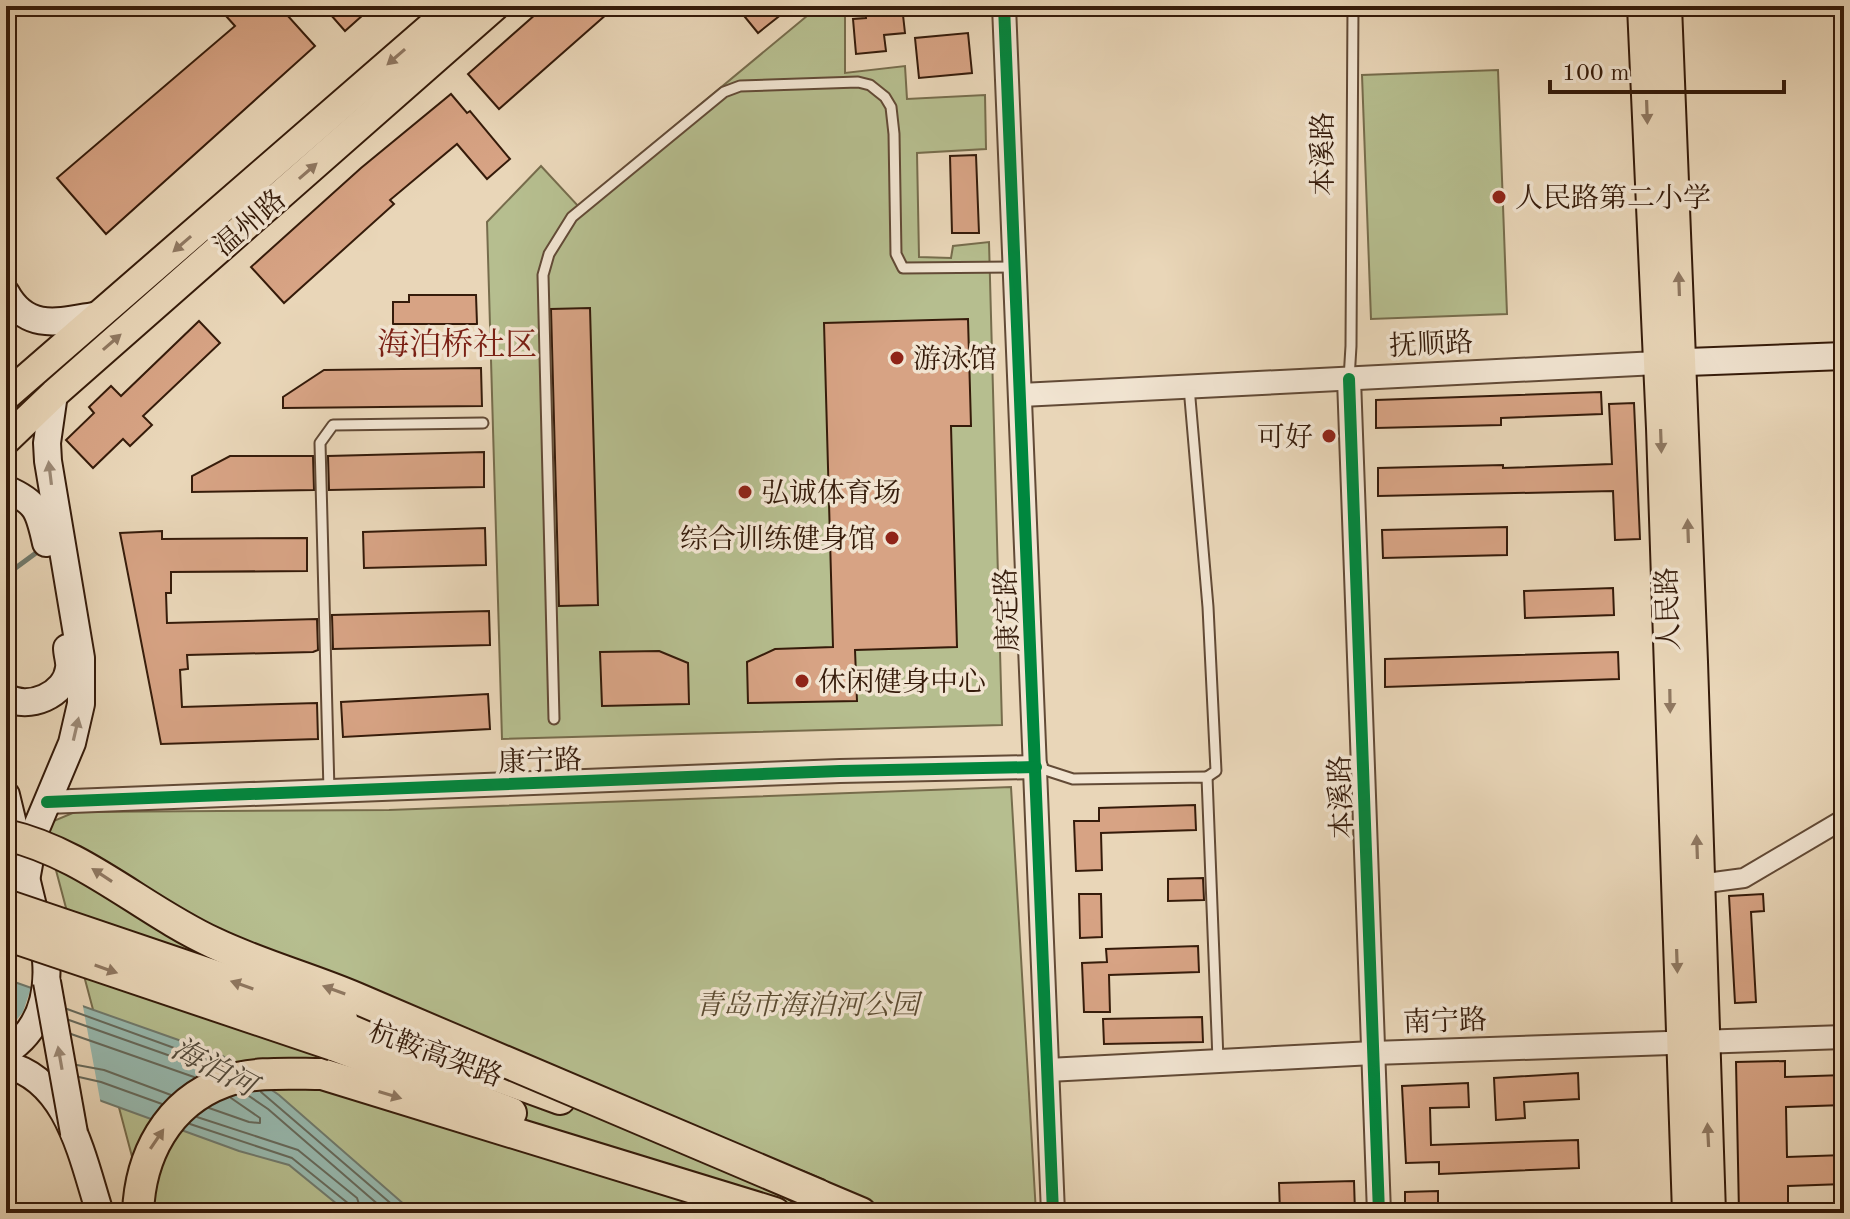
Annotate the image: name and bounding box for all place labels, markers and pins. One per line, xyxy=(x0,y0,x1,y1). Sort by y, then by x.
place label: 人民路第二小学 xyxy=(1515,183,1711,214)
marker: 人民路第二小学 xyxy=(1490,188,1508,206)
place label: 游泳馆 xyxy=(913,344,997,375)
marker: 游泳馆 xyxy=(888,349,906,367)
place label: 可好 xyxy=(1257,422,1313,453)
marker: 可好 xyxy=(1320,427,1338,445)
place label: 弘诚体育场 xyxy=(761,478,901,509)
marker: 弘诚体育场 xyxy=(736,483,754,501)
place label: 综合训练健身馆 xyxy=(680,524,876,555)
marker: 综合训练健身馆 xyxy=(883,529,901,547)
place label: 休闲健身中心 xyxy=(818,667,986,698)
marker: 休闲健身中心 xyxy=(793,672,811,690)

